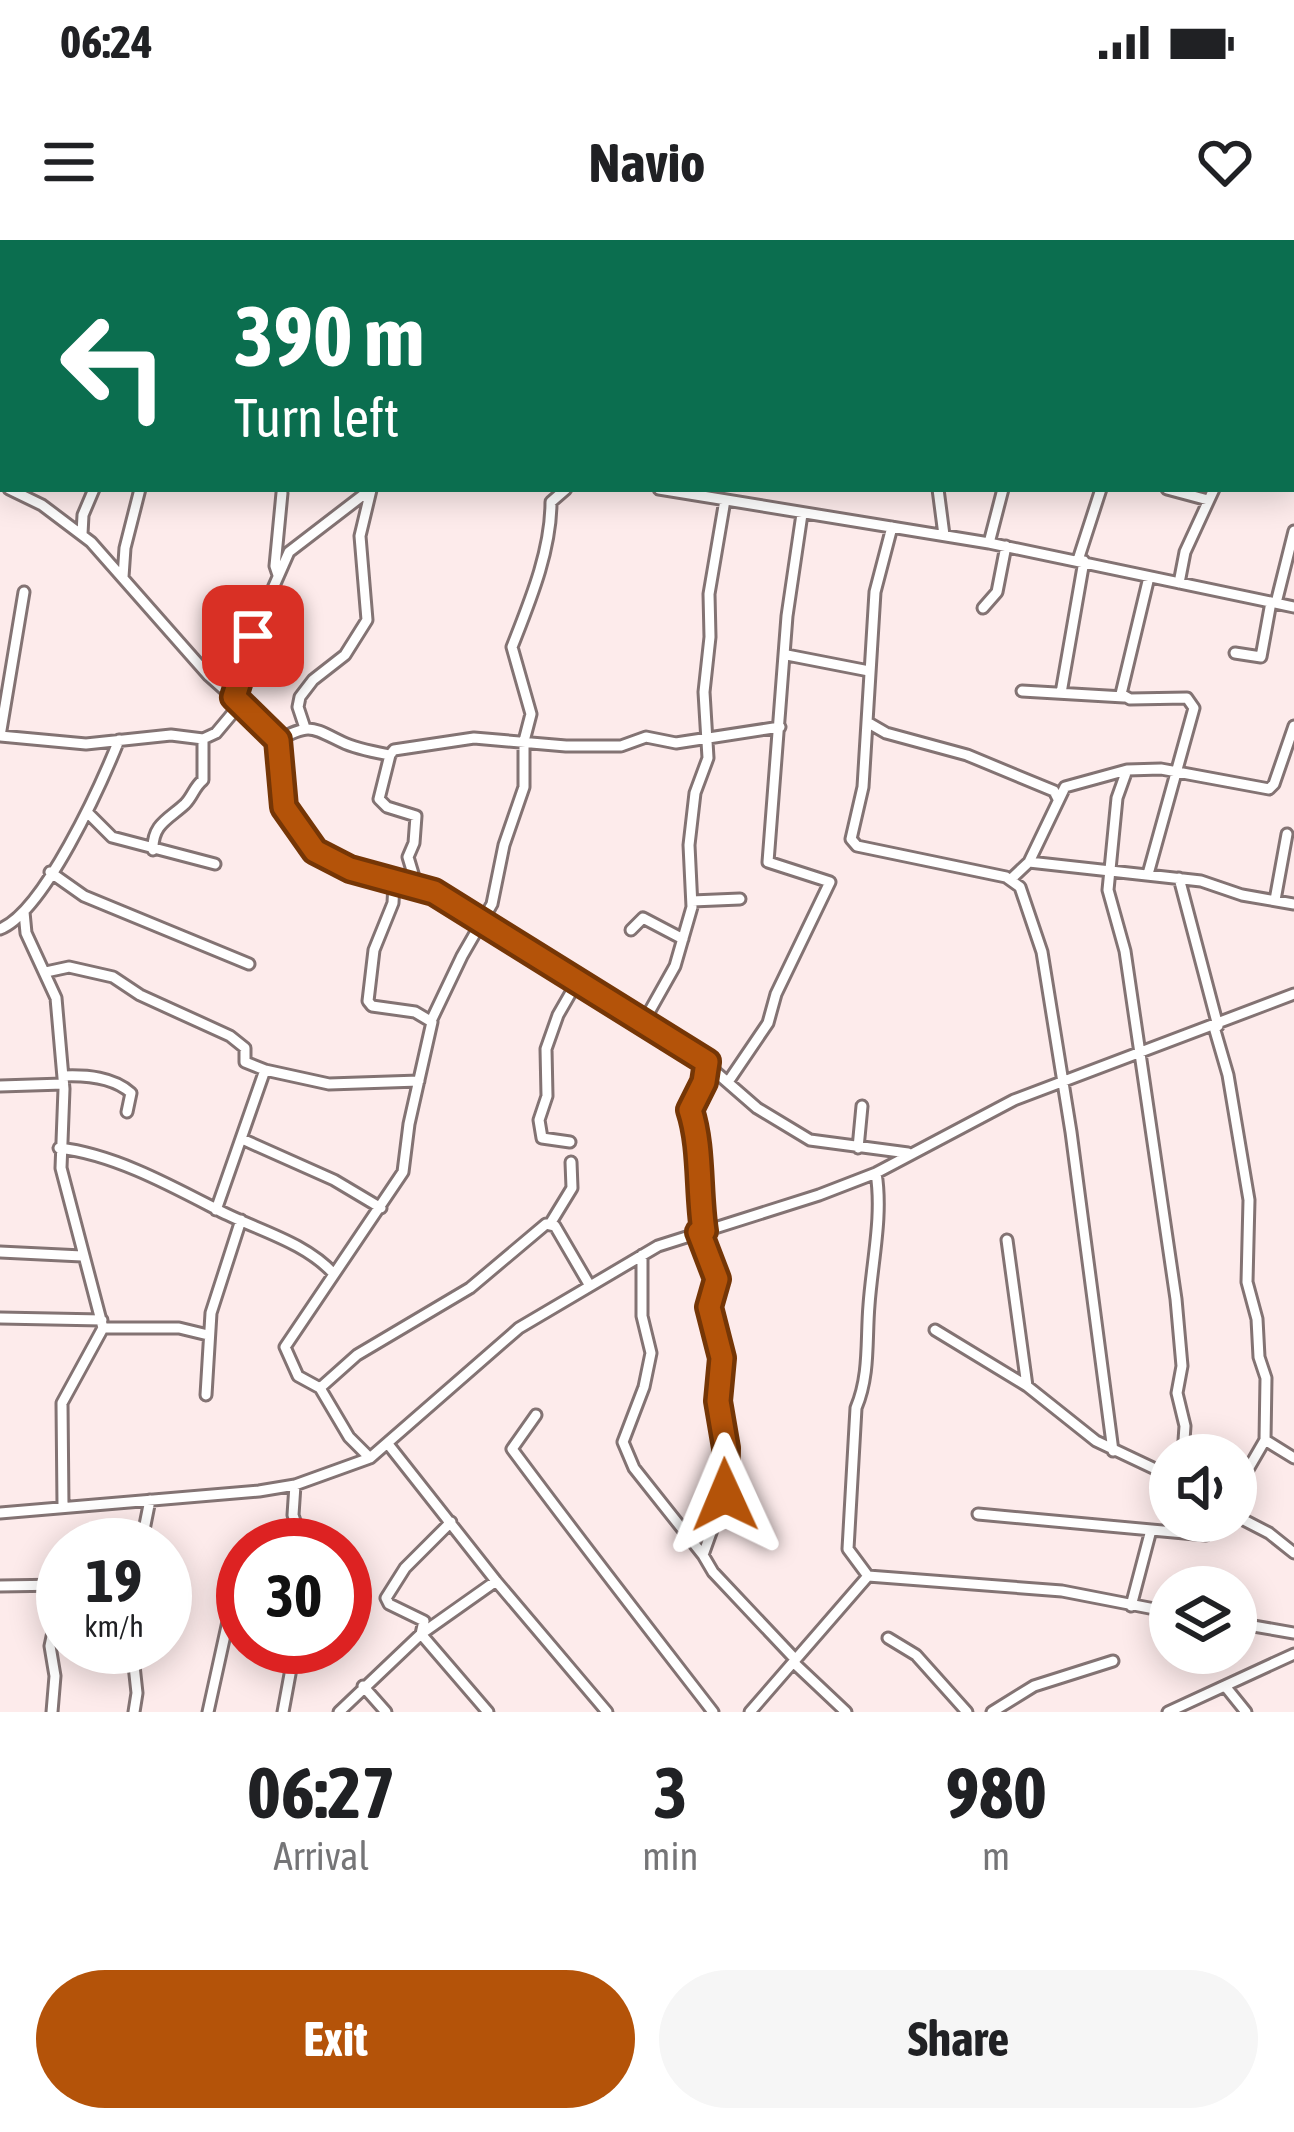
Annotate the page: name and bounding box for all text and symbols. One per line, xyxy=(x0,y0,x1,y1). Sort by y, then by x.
text: 06:24 xyxy=(60,16,153,68)
icon: menu xyxy=(36,129,102,195)
icon: heart xyxy=(1192,129,1258,195)
text: Navio xyxy=(588,132,706,193)
icon: left xyxy=(36,288,192,444)
text: 390 m xyxy=(234,288,424,384)
text: Turn left xyxy=(234,387,399,448)
pin xyxy=(202,585,304,687)
icon: arrive xyxy=(220,603,286,669)
position arrow xyxy=(662,1432,788,1558)
map controls xyxy=(1149,1434,1257,1674)
button: sound xyxy=(1149,1434,1257,1542)
speed limit sign: 30 xyxy=(216,1518,372,1674)
text: 19 xyxy=(86,1546,142,1615)
button: layers xyxy=(1149,1566,1257,1674)
text: km/h xyxy=(84,1609,144,1643)
text: 06:27 xyxy=(247,1751,395,1833)
text: 3 xyxy=(653,1751,687,1833)
text: 980 xyxy=(945,1751,1047,1833)
text: Arrival xyxy=(274,1834,369,1878)
text: min xyxy=(642,1834,698,1878)
text: m xyxy=(982,1834,1010,1878)
button: Exit xyxy=(36,1970,635,2108)
button: Share xyxy=(659,1970,1258,2108)

